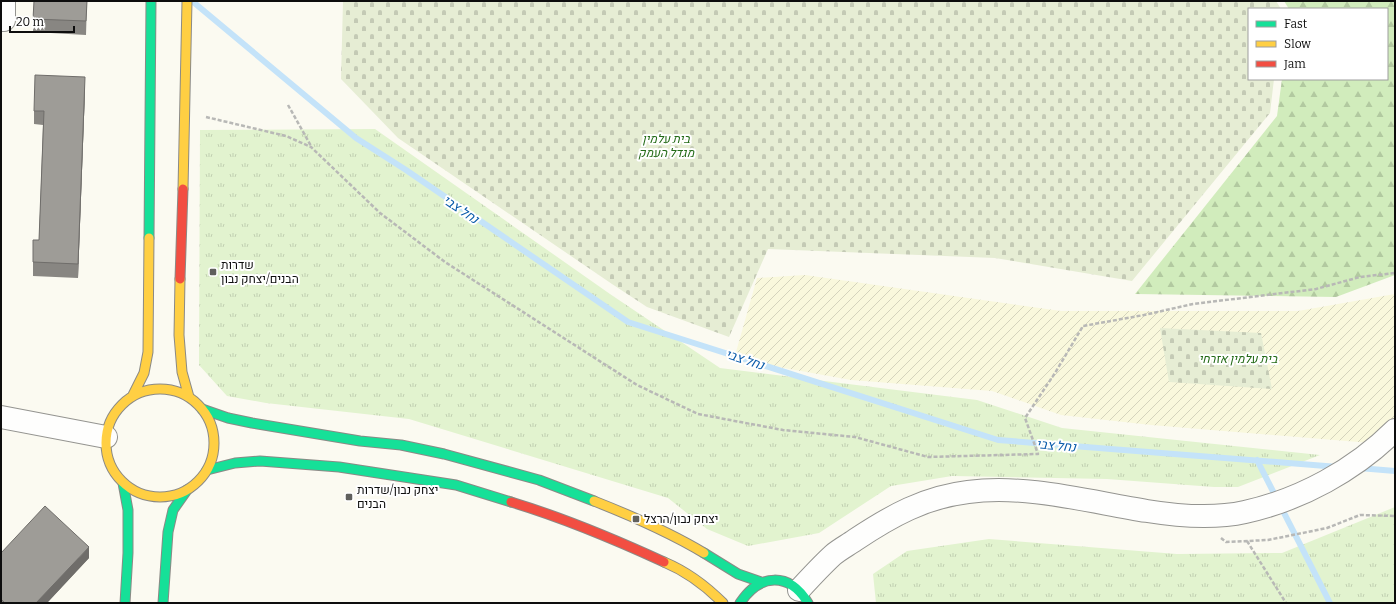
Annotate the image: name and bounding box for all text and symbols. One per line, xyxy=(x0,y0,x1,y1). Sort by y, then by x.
scale bar xyxy=(10,8,74,34)
legend xyxy=(1248,8,1388,80)
text: 20 m xyxy=(16,15,45,29)
text: Fast xyxy=(1284,17,1308,31)
text: Slow xyxy=(1284,37,1311,51)
text: Jam xyxy=(1283,57,1306,71)
park label: בית עלמין מגדל העמק xyxy=(638,132,695,160)
water label: נחל צבי xyxy=(440,192,482,227)
place label: שדרות הבנים/יצחק נבון xyxy=(221,258,299,286)
marker: שדרות הבנים/יצחק נבון xyxy=(208,267,218,277)
water label: נחל צבי xyxy=(724,346,767,373)
park label: בית עלמין אזרחי xyxy=(1199,352,1278,366)
water label: נחל צבי xyxy=(1036,436,1078,455)
place label: יצחק נבון/שדרות הבנים xyxy=(357,483,438,511)
marker: יצחק נבון/שדרות הבנים xyxy=(344,492,354,502)
place label: יצחק נבון/הרצל xyxy=(644,512,718,526)
marker: יצחק נבון/הרצל xyxy=(631,514,641,524)

